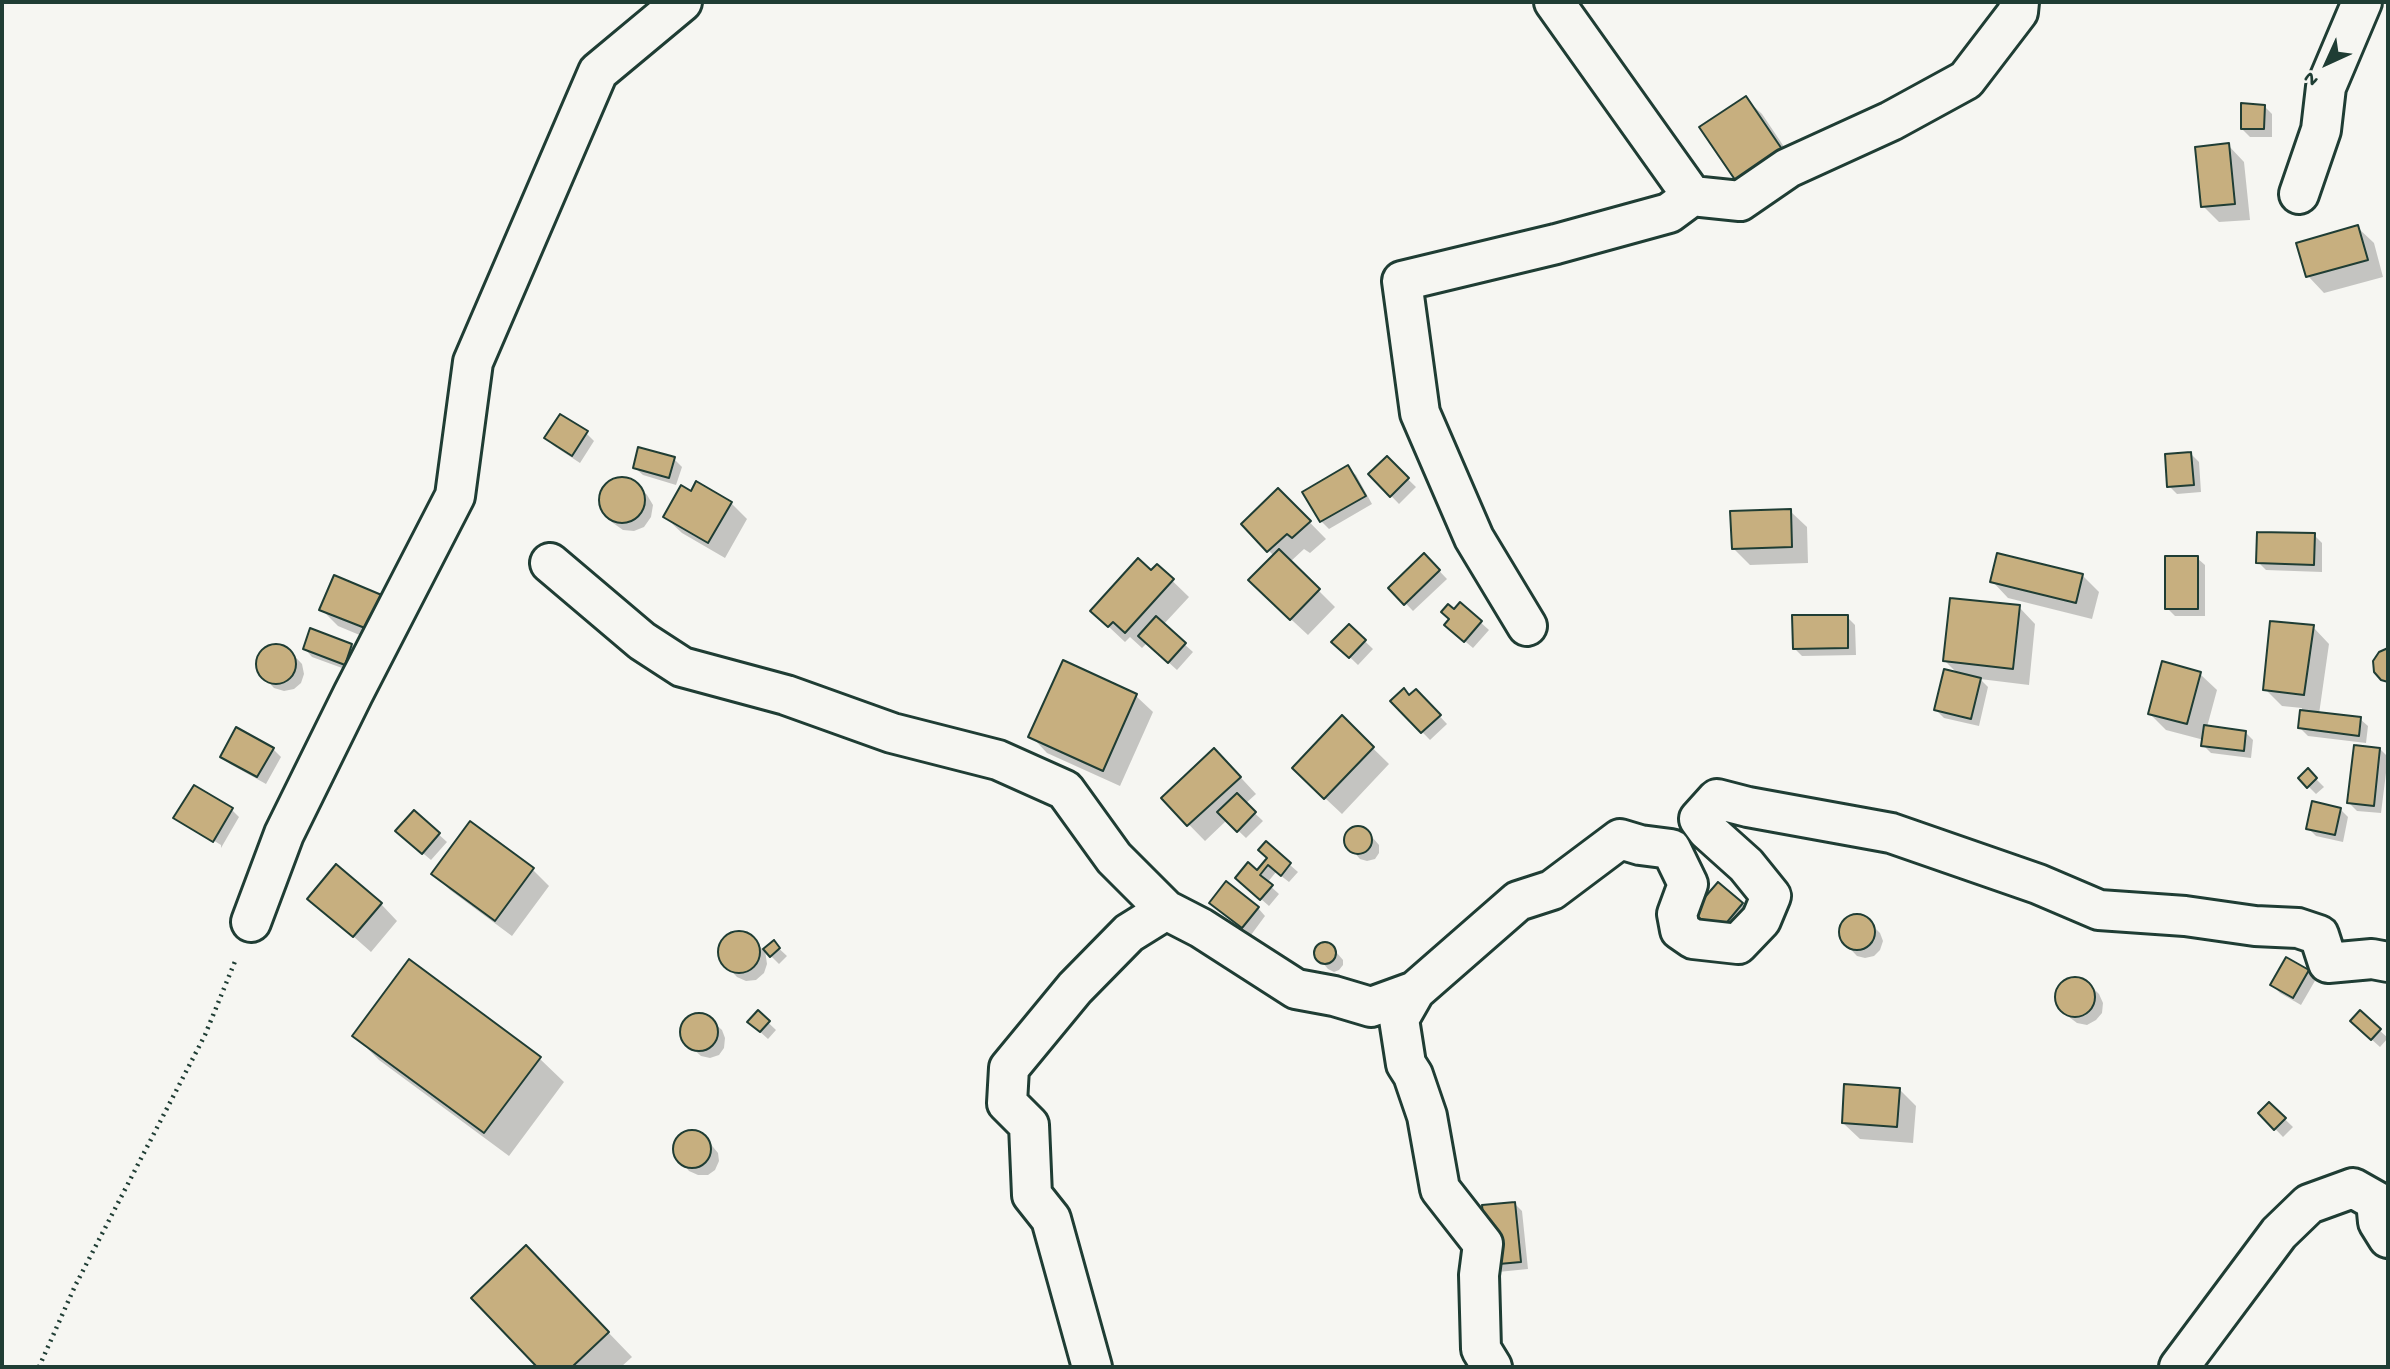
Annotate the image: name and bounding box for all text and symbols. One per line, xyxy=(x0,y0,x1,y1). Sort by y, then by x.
north arrow xyxy=(2292,28,2362,98)
text: N xyxy=(2299,66,2324,91)

